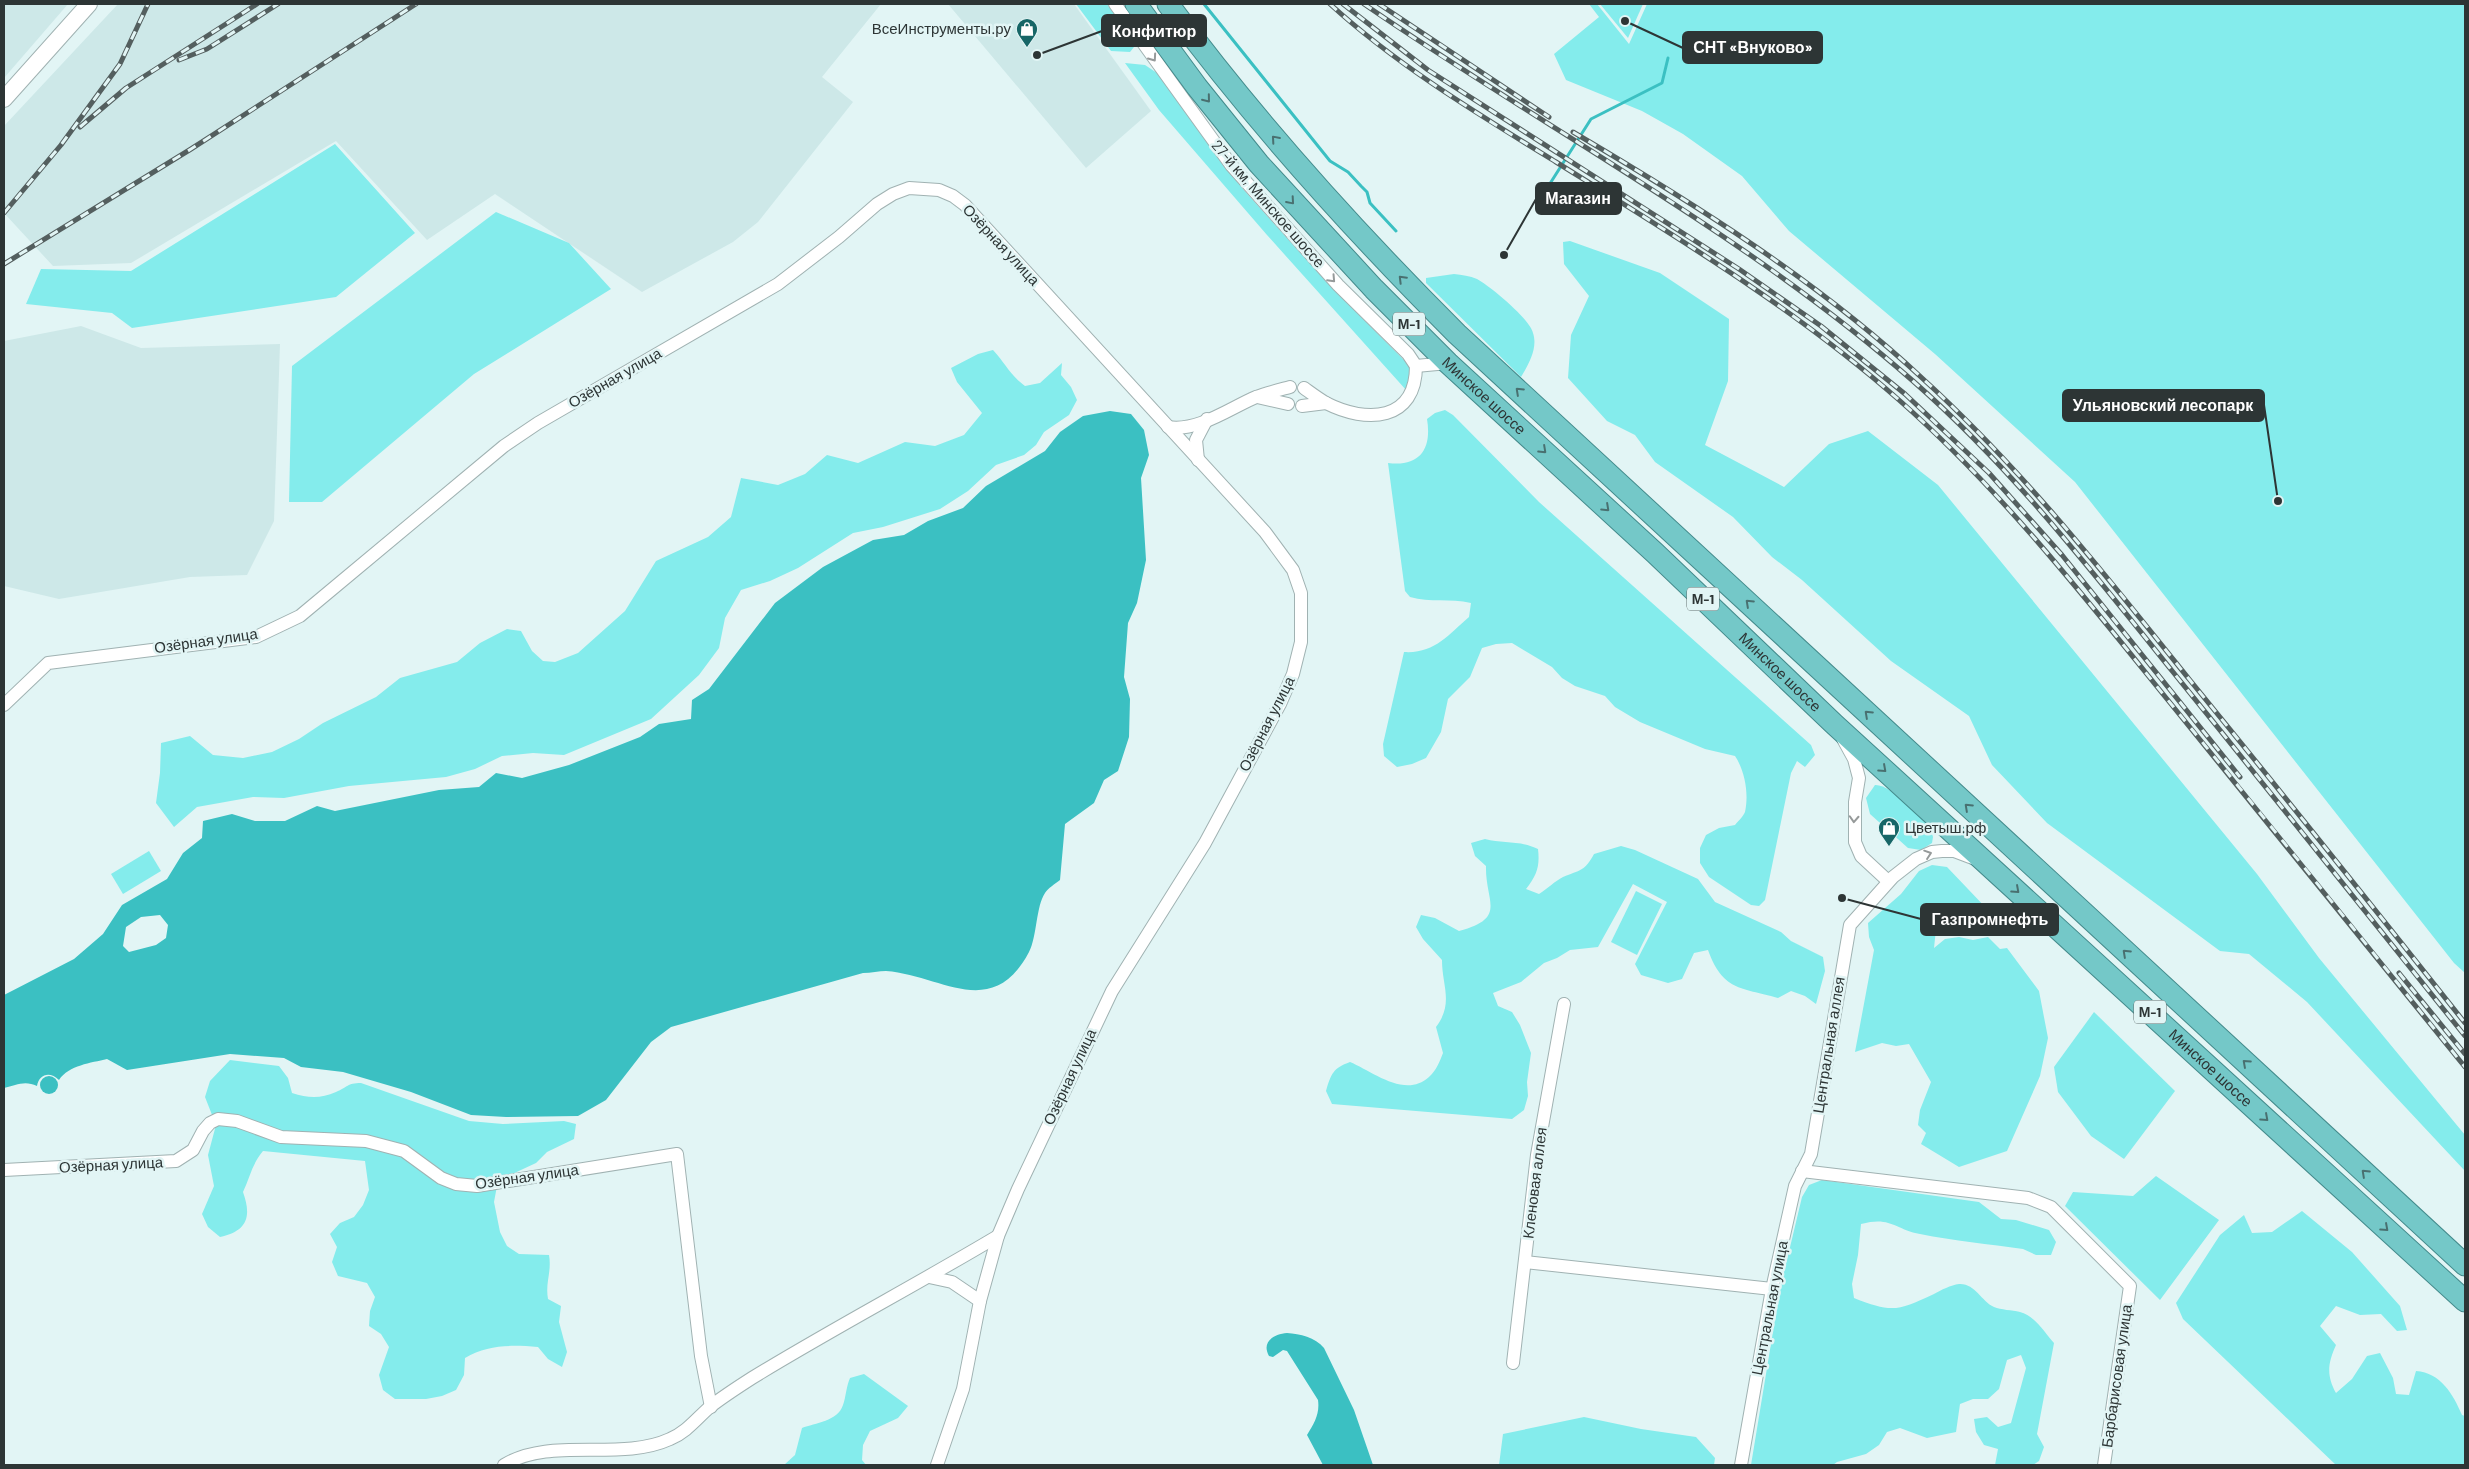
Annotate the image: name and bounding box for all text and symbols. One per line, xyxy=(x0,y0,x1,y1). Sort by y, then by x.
callout: Конфитюр xyxy=(1102,15,1206,46)
shop icon: ВсеИнструменты.ру xyxy=(1015,17,1039,48)
place label: ВсеИнструменты.ру xyxy=(872,19,1011,37)
text: Конфитюр xyxy=(1112,21,1196,40)
callout: СНТ «Внуково» xyxy=(1683,32,1822,63)
text: СНТ «Внуково» xyxy=(1693,37,1813,56)
one-way arrow xyxy=(1148,52,1156,61)
one-way arrow xyxy=(1201,93,1209,102)
street label: 27-й км, Минское шоссе xyxy=(1208,136,1329,271)
one-way arrow xyxy=(1271,136,1280,145)
callout: Магазин xyxy=(1536,183,1621,214)
text: Магазин xyxy=(1545,188,1611,207)
one-way arrow xyxy=(1285,195,1294,204)
street label: Озёрная улица xyxy=(960,200,1044,289)
one-way arrow xyxy=(1326,274,1335,283)
one-way arrow xyxy=(1398,276,1407,285)
road number: М-1 xyxy=(1393,312,1425,336)
street label: Озёрная улица xyxy=(565,343,665,411)
street label: Минское шоссе xyxy=(1439,352,1530,438)
one-way arrow xyxy=(1516,388,1525,397)
callout: Ульяновский лесопарк xyxy=(2063,390,2264,421)
text: Ульяновский лесопарк xyxy=(2073,395,2254,414)
one-way arrow xyxy=(1538,444,1547,453)
one-way arrow xyxy=(1600,502,1609,511)
road number: М-1 xyxy=(1687,588,1719,610)
one-way arrow xyxy=(1745,600,1754,609)
street label: Озёрная улица xyxy=(153,624,259,656)
street label: Минское шоссе xyxy=(1736,628,1825,715)
street label: Озёрная улица xyxy=(1234,672,1298,774)
one-way arrow xyxy=(1864,711,1873,720)
one-way arrow xyxy=(1878,763,1887,772)
one-way arrow xyxy=(1965,804,1974,813)
one-way arrow xyxy=(1848,815,1859,823)
shop icon: Цветыш.рф xyxy=(1877,816,1901,847)
place label: Цветыш.рф xyxy=(1905,818,1986,836)
one-way arrow xyxy=(1923,850,1932,860)
one-way arrow xyxy=(2011,884,2020,893)
callout: Газпромнефть xyxy=(1921,904,2058,935)
text: Газпромнефть xyxy=(1932,909,2049,928)
one-way arrow xyxy=(2123,950,2132,959)
street label: Центральная аллея xyxy=(1808,975,1848,1114)
road number: М-1 xyxy=(2134,1000,2166,1024)
street label: Озёрная улица xyxy=(1039,1025,1100,1128)
street label: Минское шоссе xyxy=(2166,1025,2257,1110)
one-way arrow xyxy=(2242,1059,2251,1068)
one-way arrow xyxy=(2260,1112,2269,1121)
street label: Кленовая аллея xyxy=(1518,1126,1550,1240)
street label: Озёрная улица xyxy=(58,1152,164,1176)
street label: Озёрная улица xyxy=(474,1160,580,1192)
one-way arrow xyxy=(2362,1170,2371,1179)
one-way arrow xyxy=(2380,1222,2389,1231)
street label: Центральная улица xyxy=(1747,1238,1791,1377)
street label: Барбарисовая улица xyxy=(2097,1302,2135,1449)

